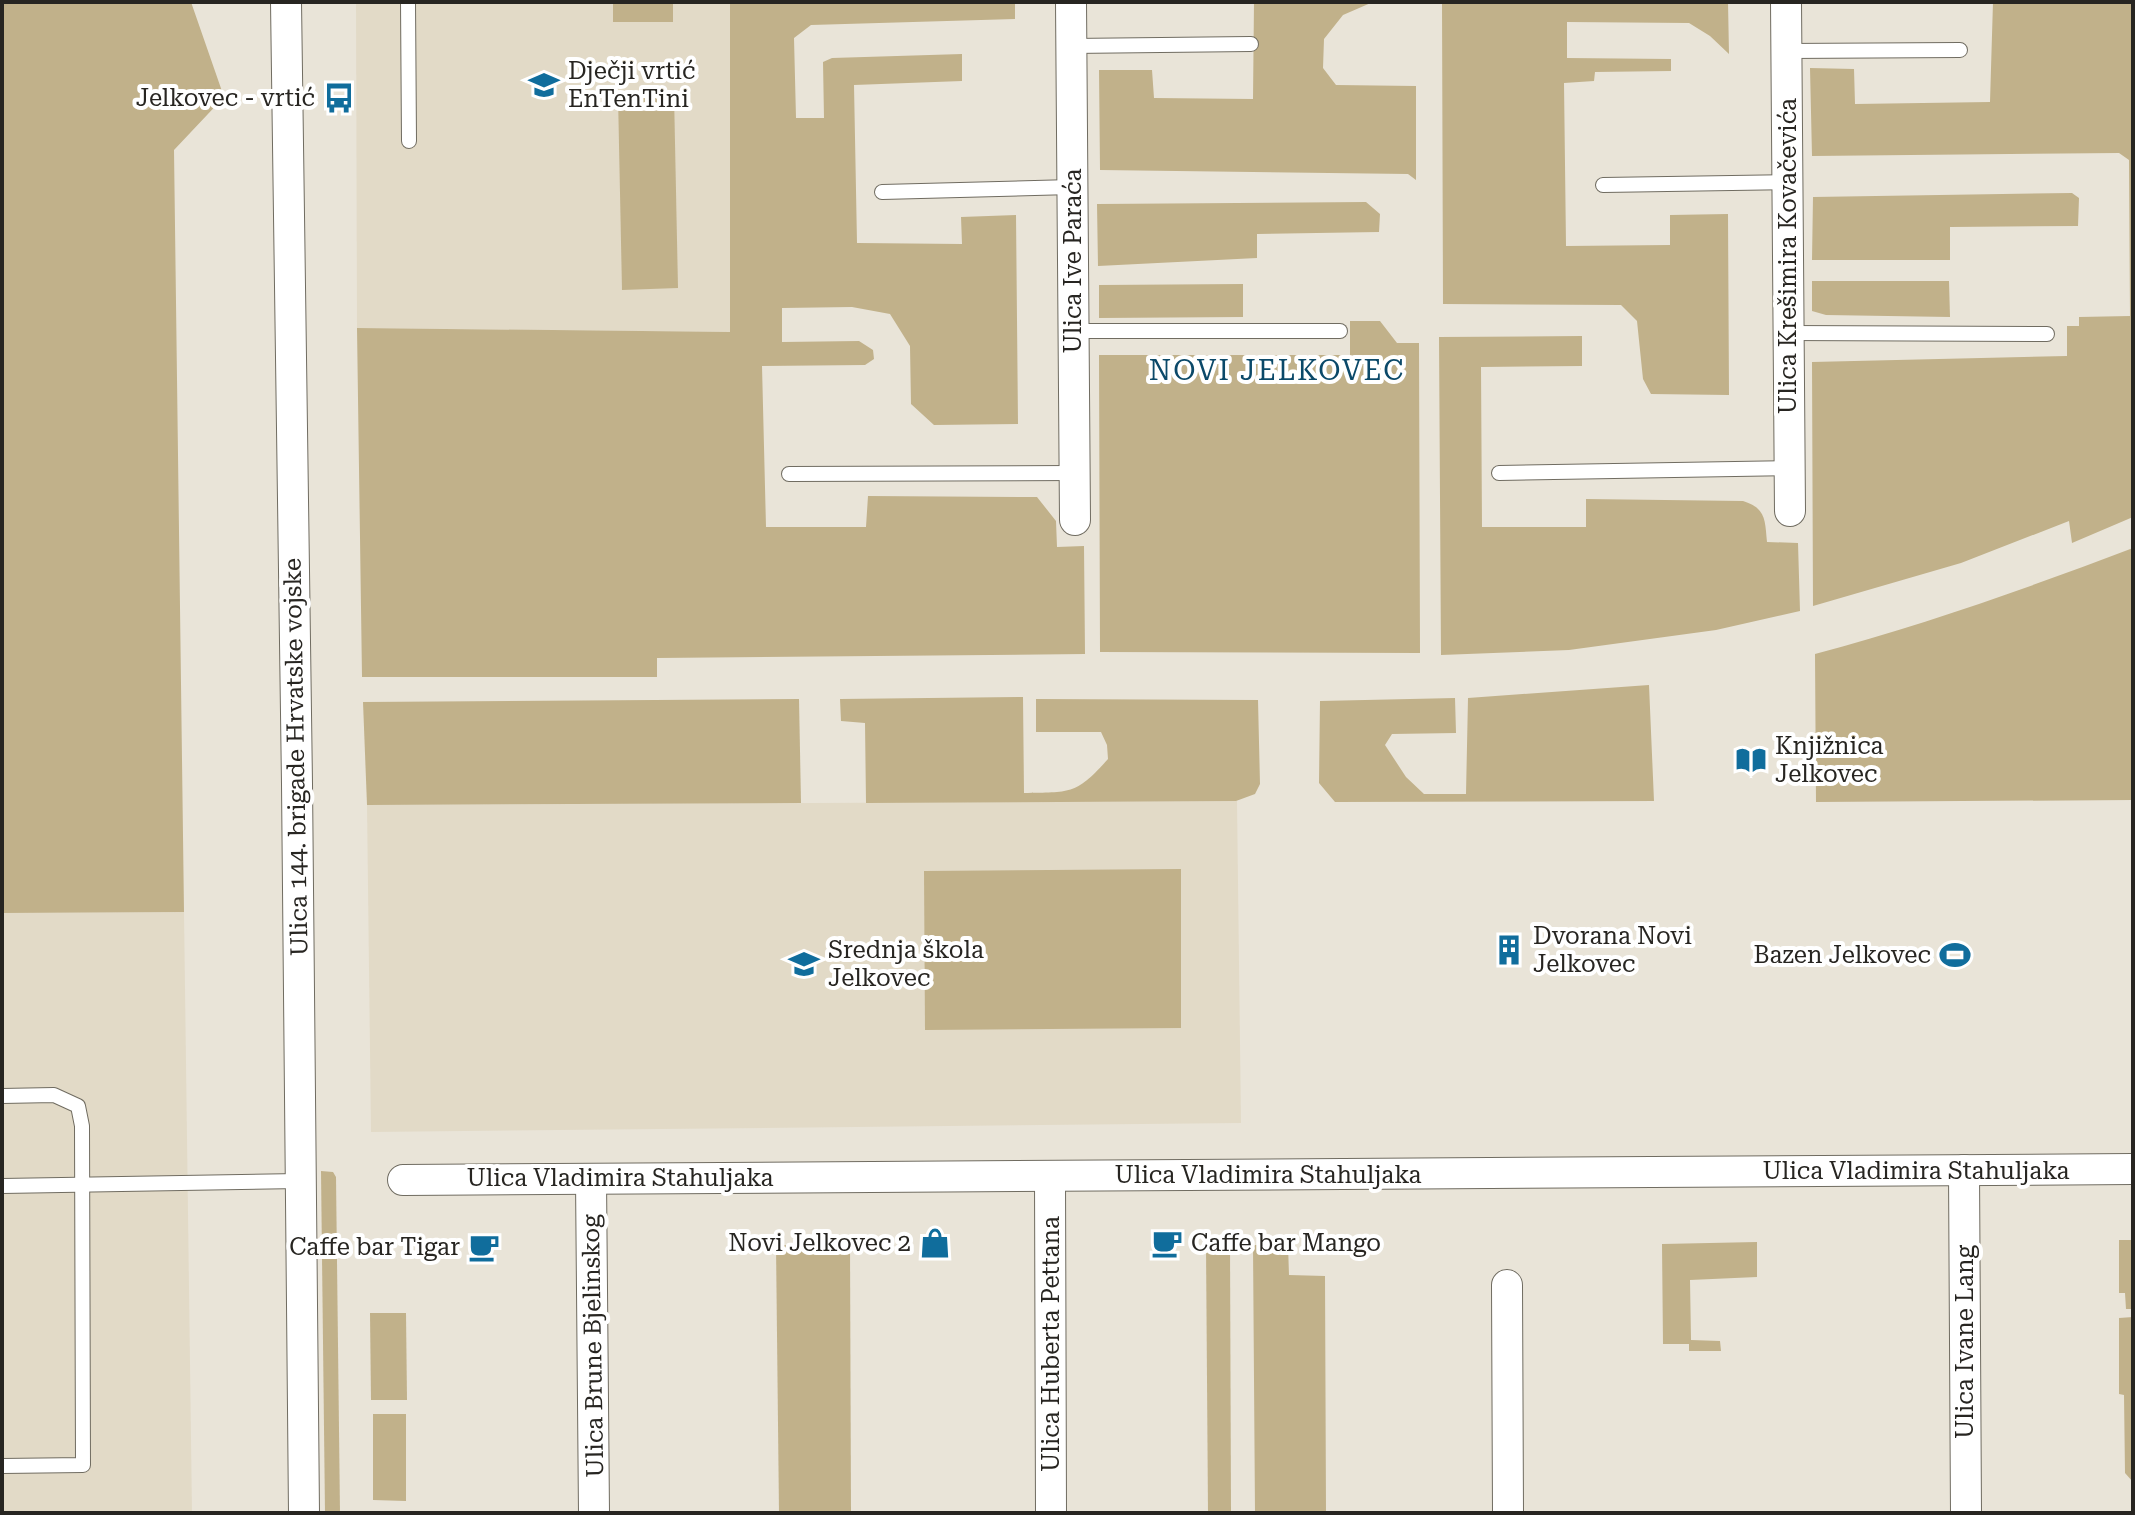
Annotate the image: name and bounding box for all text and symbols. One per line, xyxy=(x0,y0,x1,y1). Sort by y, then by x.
place label: Dječji vrtić EnTenTini xyxy=(568,57,695,113)
school or university icon: Dječji vrtić EnTenTini xyxy=(527,68,561,102)
bus stop icon: Jelkovec - vrtić xyxy=(322,81,356,115)
place label: Jelkovec - vrtić xyxy=(136,84,315,112)
street label: Ulica Krešimira Kovačevića xyxy=(1774,98,1802,414)
street label: Ulica Ive Paraća xyxy=(1059,168,1087,354)
district label: NOVI JELKOVEC xyxy=(1149,354,1405,387)
street label: Ulica 144. brigade Hrvatske vojske xyxy=(279,558,313,956)
place label: Knjižnica Jelkovec xyxy=(1775,732,1884,788)
library icon: Knjižnica Jelkovec xyxy=(1734,743,1768,777)
place label: Dvorana Novi Jelkovec xyxy=(1533,922,1692,978)
building icon: Dvorana Novi Jelkovec xyxy=(1492,933,1526,967)
place label: Srednja škola Jelkovec xyxy=(828,936,984,992)
sports icon: Bazen Jelkovec xyxy=(1938,938,1972,972)
place label: Bazen Jelkovec xyxy=(1754,941,1931,969)
school or university icon: Srednja škola Jelkovec xyxy=(787,947,821,981)
street label: Ulica Vladimira Stahuljaka xyxy=(1762,1157,2070,1185)
street label: Ulica Vladimira Stahuljaka xyxy=(1114,1161,1422,1189)
street label: Ulica Vladimira Stahuljaka xyxy=(466,1164,774,1192)
street label: Ulica Brune Bjelinskog xyxy=(577,1214,609,1478)
street label: Ulica Huberta Pettana xyxy=(1037,1216,1065,1472)
shop icon: Novi Jelkovec 2 xyxy=(918,1226,952,1260)
cafe icon: Caffe bar Mango xyxy=(1150,1226,1184,1260)
place label: Novi Jelkovec 2 xyxy=(728,1229,911,1257)
place label: Caffe bar Mango xyxy=(1191,1229,1381,1257)
cafe icon: Caffe bar Tigar xyxy=(467,1230,501,1264)
place label: Caffe bar Tigar xyxy=(289,1233,460,1261)
street label: Ulica Ivane Lang xyxy=(1951,1245,1979,1439)

